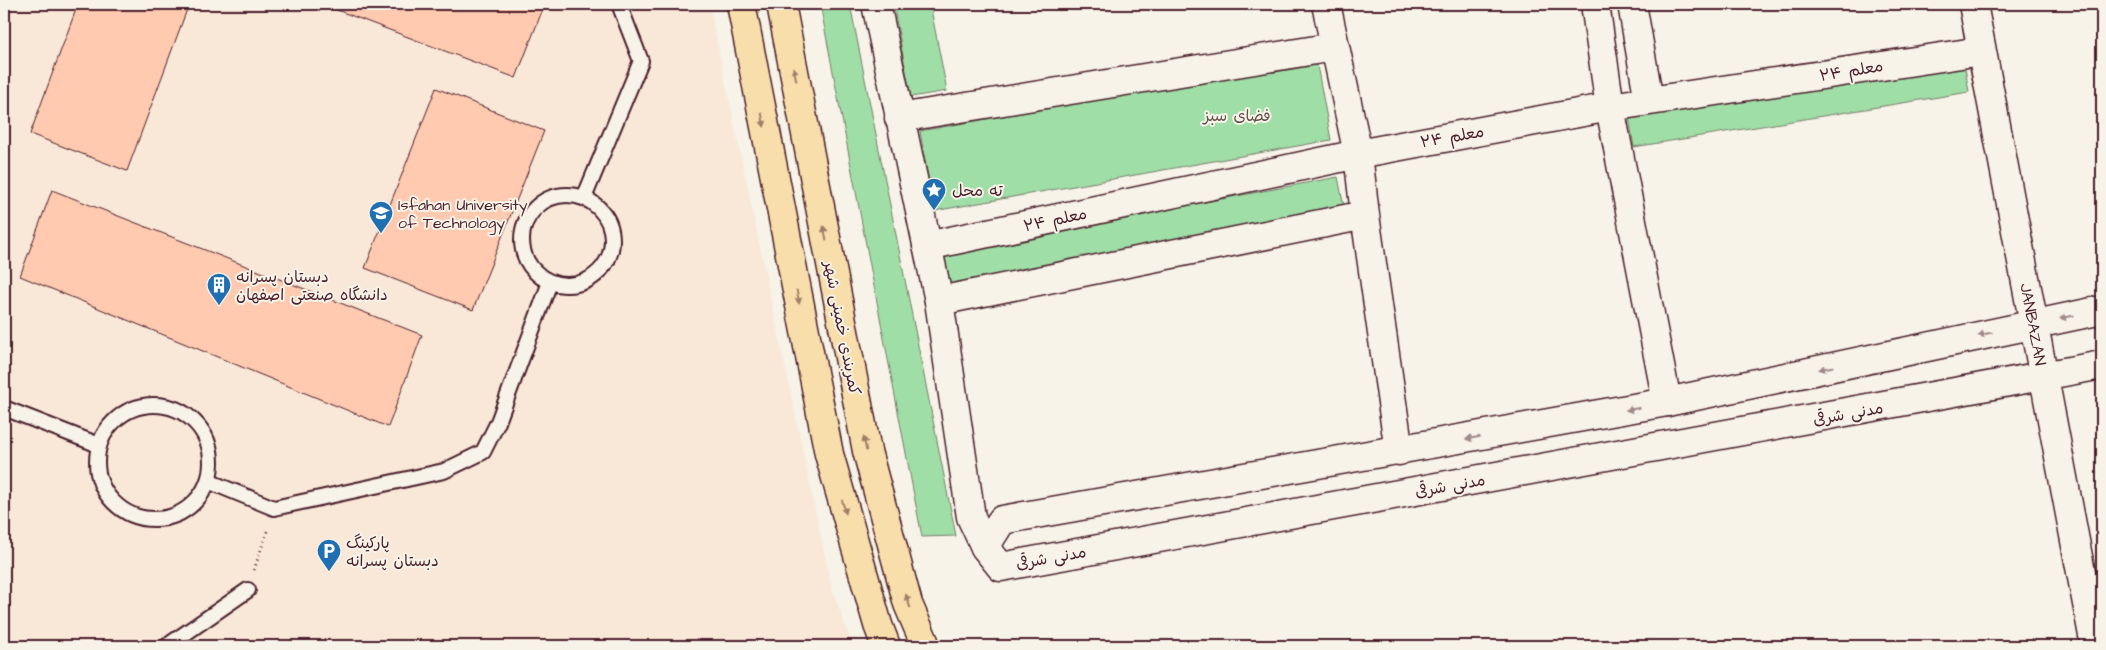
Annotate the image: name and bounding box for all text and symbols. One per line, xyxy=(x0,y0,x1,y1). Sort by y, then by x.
street label: معلم ۲۴ xyxy=(1818,55,1885,88)
one-way arrow xyxy=(790,65,798,81)
park label: فضای سبز xyxy=(1201,105,1271,127)
one-way arrow xyxy=(759,113,767,128)
street label: معلم ۲۴ xyxy=(1419,121,1486,154)
place icon: ته محل xyxy=(921,177,947,211)
place label: ته محل xyxy=(952,180,1003,202)
place label: Isfahan University of Technology xyxy=(398,194,528,235)
school or university icon: Isfahan University of Technology xyxy=(368,200,394,234)
street label: معلم ۲۴ xyxy=(1021,203,1089,238)
one-way arrow xyxy=(821,225,829,241)
street label: کمربندی خمینی شهر xyxy=(818,258,866,397)
place label: دبستان پسرانه دانشگاه صنعتی اصفهان xyxy=(236,266,388,306)
building icon: دبستان پسرانه دانشگاه صنعتی اصفهان xyxy=(206,272,232,306)
street label: JANBAZAN xyxy=(2014,282,2051,367)
one-way arrow xyxy=(794,289,802,305)
one-way arrow xyxy=(2059,313,2075,321)
one-way arrow xyxy=(1978,330,1993,338)
one-way arrow xyxy=(1819,364,1834,372)
street label: مدنی شرقی xyxy=(1811,397,1885,431)
one-way arrow xyxy=(1625,405,1641,413)
one-way arrow xyxy=(1465,434,1481,442)
one-way arrow xyxy=(861,436,869,452)
street label: مدنی شرقی xyxy=(1413,469,1487,503)
one-way arrow xyxy=(841,499,849,514)
place label: پارکینگ دبستان پسرانه xyxy=(346,532,439,572)
parking icon: پارکینگ دبستان پسرانه xyxy=(316,538,342,572)
street label: مدنی شرقی xyxy=(1014,541,1088,575)
one-way arrow xyxy=(904,593,912,608)

